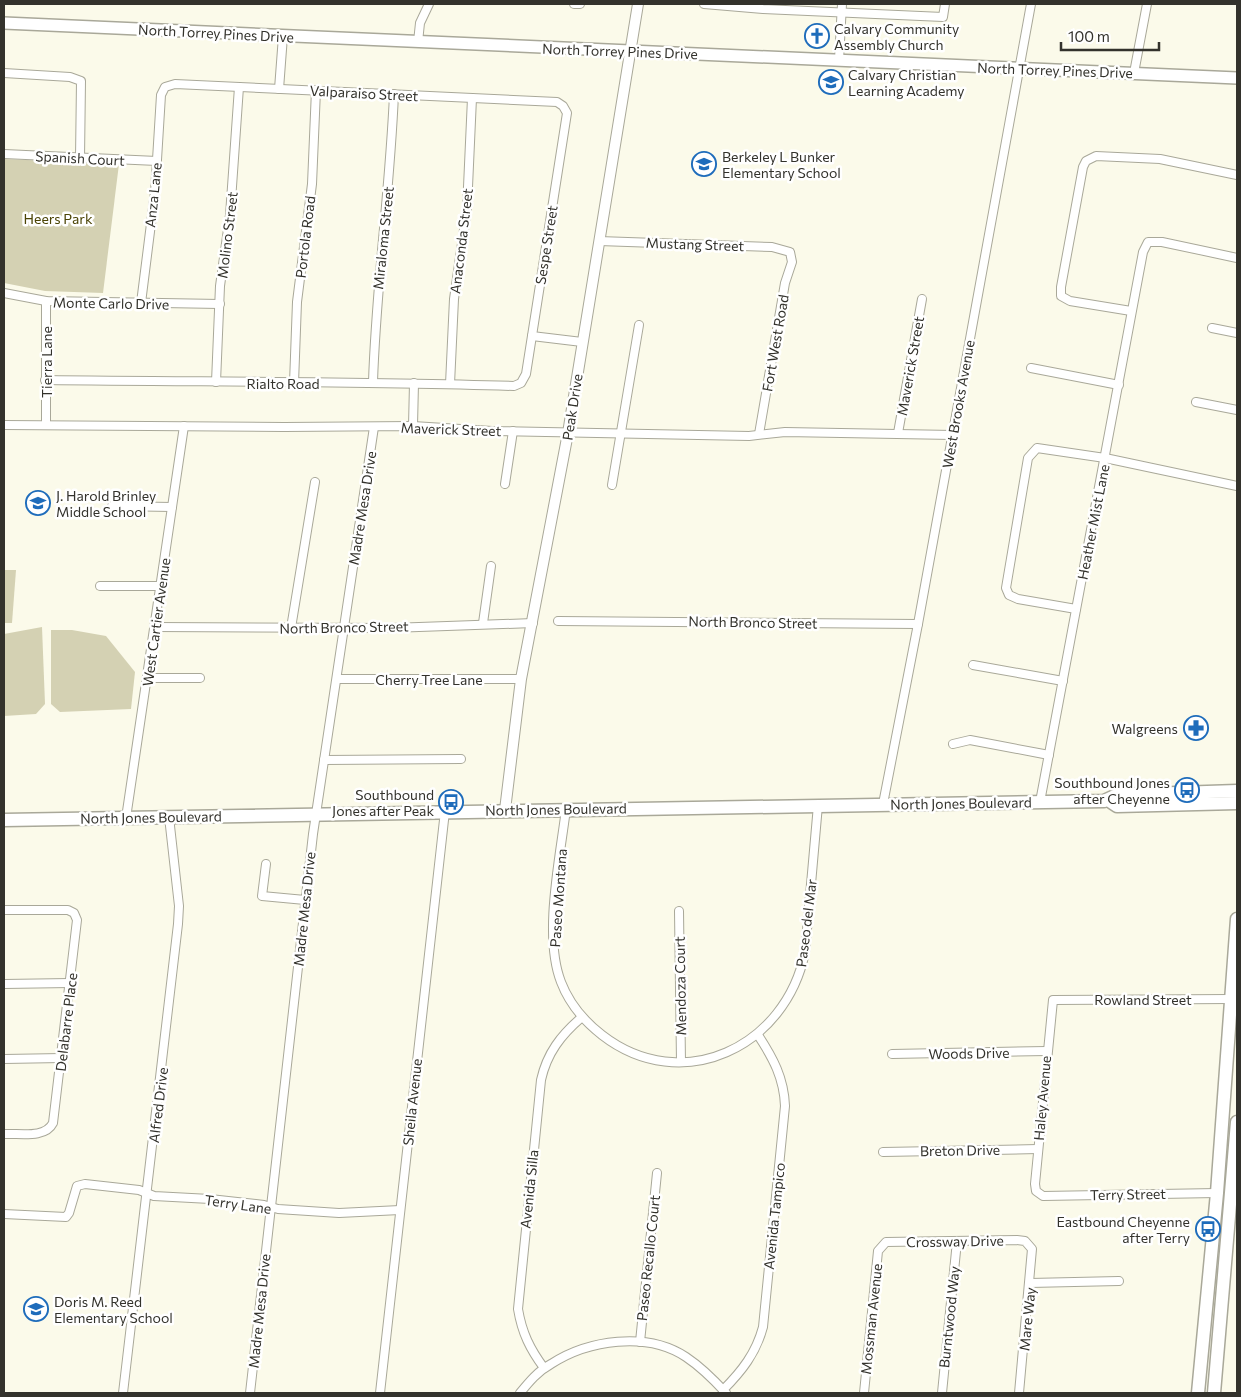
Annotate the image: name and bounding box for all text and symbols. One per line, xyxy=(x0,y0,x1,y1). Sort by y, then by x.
street label: North Torrey Pines Drive xyxy=(138,20,294,46)
place label: Calvary Community Assembly Church xyxy=(834,20,959,53)
scale bar xyxy=(1061,20,1158,52)
church icon: Calvary Community Assembly Church xyxy=(804,23,830,49)
text: 100 m xyxy=(1068,27,1110,45)
street label: North Torrey Pines Drive xyxy=(542,40,698,62)
street label: North Torrey Pines Drive xyxy=(977,59,1133,81)
place label: Calvary Christian Learning Academy xyxy=(848,66,965,99)
school or university icon: Calvary Christian Learning Academy xyxy=(818,69,844,95)
street label: Valparaiso Street xyxy=(309,82,419,104)
street label: Spanish Court xyxy=(35,147,125,169)
place label: Berkeley L Bunker Elementary School xyxy=(722,148,841,181)
school or university icon: Berkeley L Bunker Elementary School xyxy=(691,151,717,177)
street label: Anza Lane xyxy=(141,162,165,228)
street label: Miraloma Street xyxy=(369,185,397,290)
street label: Anaconda Street xyxy=(446,187,476,295)
street label: Molino Street xyxy=(213,190,241,279)
street label: Portola Road xyxy=(292,195,318,279)
street label: Sespe Street xyxy=(531,204,561,286)
park label: Heers Park xyxy=(24,210,93,227)
street label: Mustang Street xyxy=(646,234,745,254)
street label: Monte Carlo Drive xyxy=(53,293,169,313)
street label: Fort West Road xyxy=(758,293,792,393)
street label: Maverick Street xyxy=(893,315,927,417)
street label: Tierra Lane xyxy=(38,326,55,398)
street label: West Brooks Avenue xyxy=(938,339,978,469)
street label: Peak Drive xyxy=(558,372,586,442)
street label: Rialto Road xyxy=(246,375,320,392)
street label: Maverick Street xyxy=(400,419,502,439)
street label: Madre Mesa Drive xyxy=(345,450,379,566)
street label: Heather Mist Lane xyxy=(1073,463,1113,581)
place label: J. Harold Brinley Middle School xyxy=(56,487,156,520)
school or university icon: J. Harold Brinley Middle School xyxy=(25,490,51,516)
street label: West Cartier Avenue xyxy=(139,557,173,687)
street label: North Bronco Street xyxy=(688,612,818,632)
street label: North Bronco Street xyxy=(279,617,409,637)
street label: Cherry Tree Lane xyxy=(375,671,483,688)
pharmacy icon: Walgreens xyxy=(1183,715,1209,741)
place label: Walgreens xyxy=(1111,720,1178,737)
place label: Southbound Jones after Cheyenne xyxy=(1054,774,1170,807)
bus stop icon: Southbound Jones after Cheyenne xyxy=(1174,777,1200,803)
place label: Southbound Jones after Peak xyxy=(332,786,434,819)
bus stop icon: Southbound Jones after Peak xyxy=(438,789,464,815)
street label: North Jones Boulevard xyxy=(890,793,1032,813)
street label: North Jones Boulevard xyxy=(485,799,627,819)
street label: North Jones Boulevard xyxy=(80,807,222,827)
street label: Paseo Montana xyxy=(546,848,570,948)
street label: Madre Mesa Drive xyxy=(290,851,318,967)
street label: Paseo del Mar xyxy=(792,877,820,968)
street label: Mendoza Court xyxy=(671,936,689,1036)
street label: Delabarre Place xyxy=(52,972,80,1072)
street label: Rowland Street xyxy=(1094,991,1192,1008)
street label: Woods Drive xyxy=(928,1044,1010,1062)
street label: Haley Avenue xyxy=(1030,1055,1054,1141)
street label: Sheila Avenue xyxy=(399,1058,425,1146)
street label: Alfred Drive xyxy=(145,1066,171,1144)
street label: Breton Drive xyxy=(920,1141,1000,1159)
street label: Avenida Silla xyxy=(516,1149,542,1229)
street label: Avenida Tampico xyxy=(760,1162,788,1270)
street label: Terry Street xyxy=(1090,1185,1166,1203)
street label: Terry Lane xyxy=(204,1191,272,1217)
street label: Paseo Recallo Court xyxy=(633,1194,663,1322)
place label: Eastbound Cheyenne after Terry xyxy=(1056,1213,1190,1246)
bus stop icon: Eastbound Cheyenne after Terry xyxy=(1195,1216,1221,1242)
street label: Crossway Drive xyxy=(906,1232,1004,1250)
street label: Madre Mesa Drive xyxy=(245,1253,273,1369)
street label: Mossman Avenue xyxy=(857,1263,885,1375)
street label: Burntwood Way xyxy=(935,1265,963,1369)
street label: Mare Way xyxy=(1015,1286,1039,1352)
place label: Doris M. Reed Elementary School xyxy=(54,1293,173,1326)
school or university icon: Doris M. Reed Elementary School xyxy=(23,1296,49,1322)

